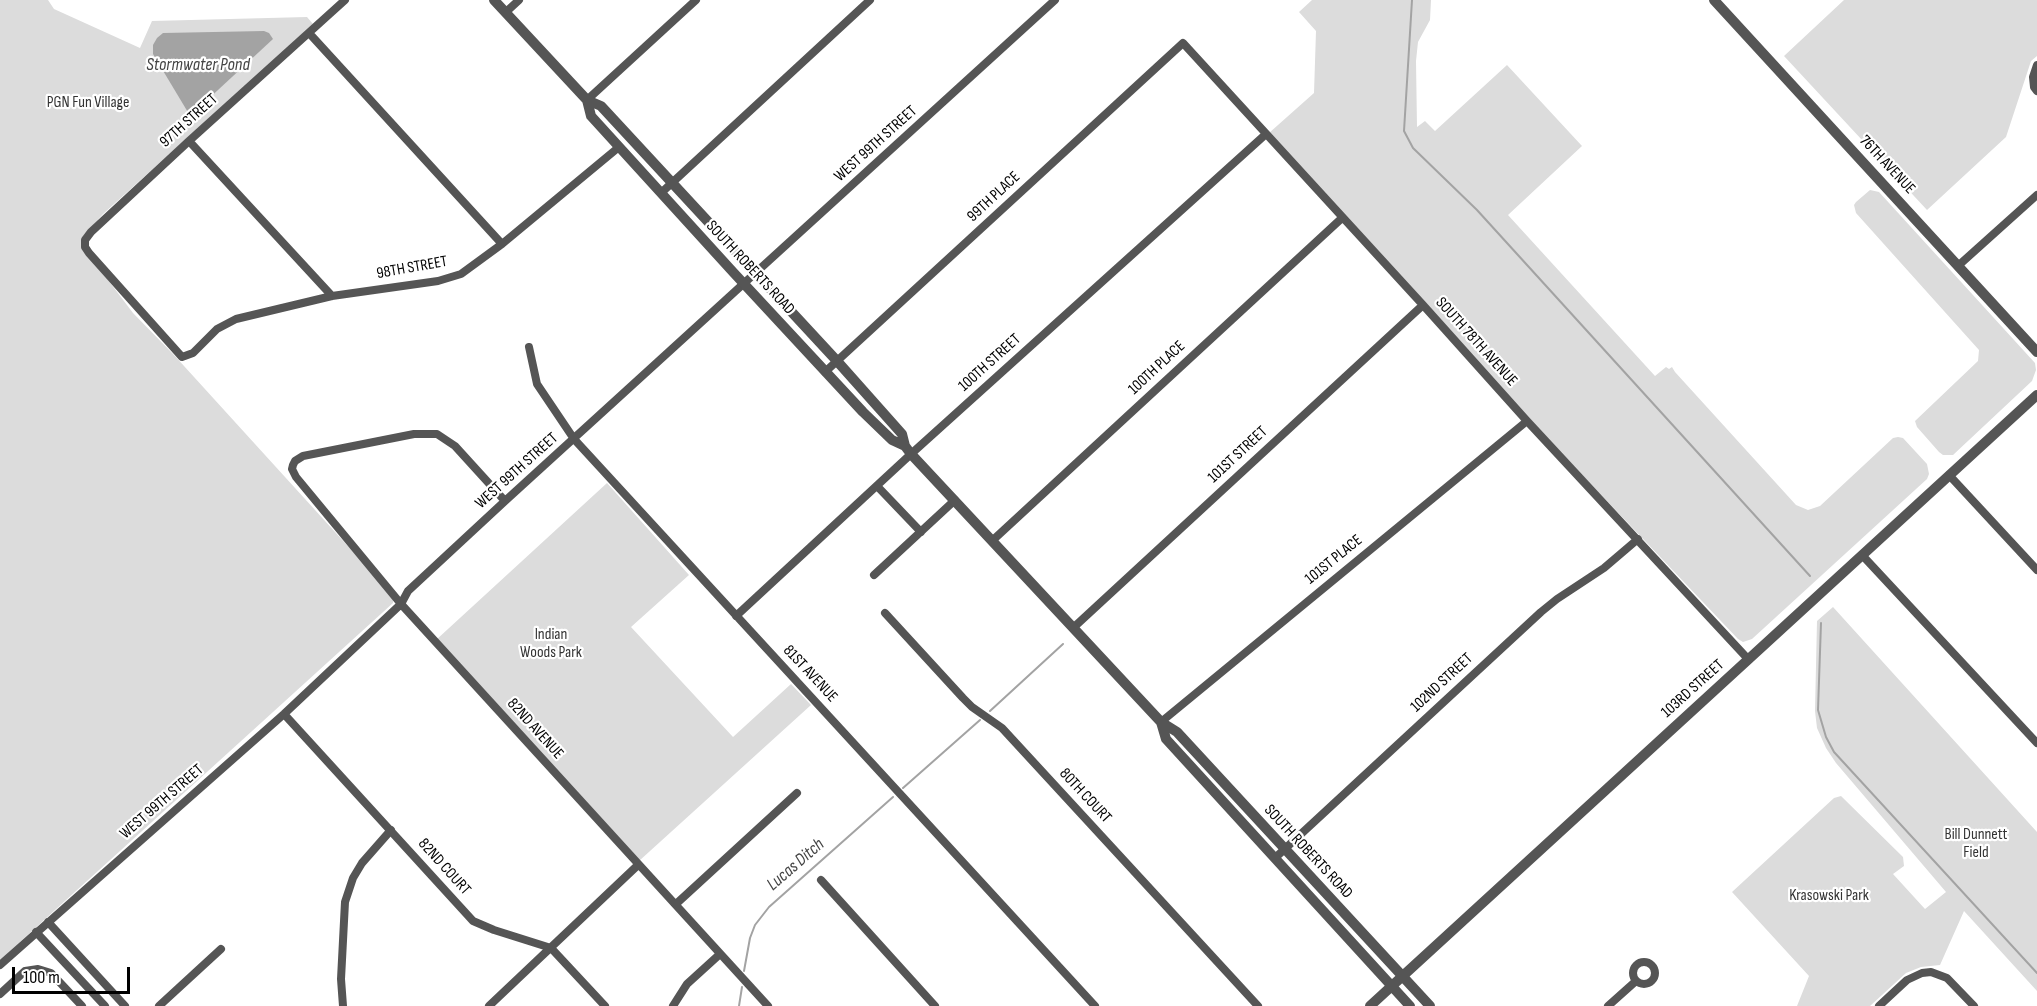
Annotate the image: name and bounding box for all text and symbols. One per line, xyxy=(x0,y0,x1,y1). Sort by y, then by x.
water label: Stormwater Pond xyxy=(146,54,250,76)
street label: 97TH STREET xyxy=(156,90,222,152)
park label: PGN Fun Village xyxy=(47,93,129,113)
street label: WEST 99TH STREET xyxy=(831,102,921,186)
street label: 76TH AVENUE xyxy=(1855,132,1919,198)
street label: 99TH PLACE xyxy=(964,168,1024,226)
street label: SOUTH ROBERTS ROAD xyxy=(702,217,798,319)
street label: 98TH STREET xyxy=(375,252,449,284)
street label: SOUTH 78TH AVENUE xyxy=(1431,294,1521,390)
street label: 100TH STREET xyxy=(955,330,1025,396)
street label: 100TH PLACE xyxy=(1125,337,1189,399)
street label: 101ST STREET xyxy=(1204,423,1272,487)
street label: WEST 99TH STREET xyxy=(472,429,562,513)
street label: 101ST PLACE xyxy=(1302,531,1366,589)
park label: Indian Woods Park xyxy=(520,625,582,663)
street label: 81ST AVENUE xyxy=(779,641,841,707)
street label: 102ND STREET xyxy=(1407,649,1477,717)
street label: 103RD STREET xyxy=(1658,656,1728,722)
street label: 82ND AVENUE xyxy=(503,695,567,763)
street label: WEST 99TH STREET xyxy=(116,760,208,844)
street label: 80TH COURT xyxy=(1055,765,1115,827)
street label: SOUTH ROBERTS ROAD xyxy=(1260,801,1356,903)
park label: Bill Dunnett Field xyxy=(1945,825,2007,863)
water label: Lucas Ditch xyxy=(763,834,829,896)
street label: 82ND COURT xyxy=(414,835,474,899)
park label: Krasowski Park xyxy=(1789,886,1869,906)
scale bar xyxy=(15,955,134,993)
text: 100 m xyxy=(23,967,60,988)

